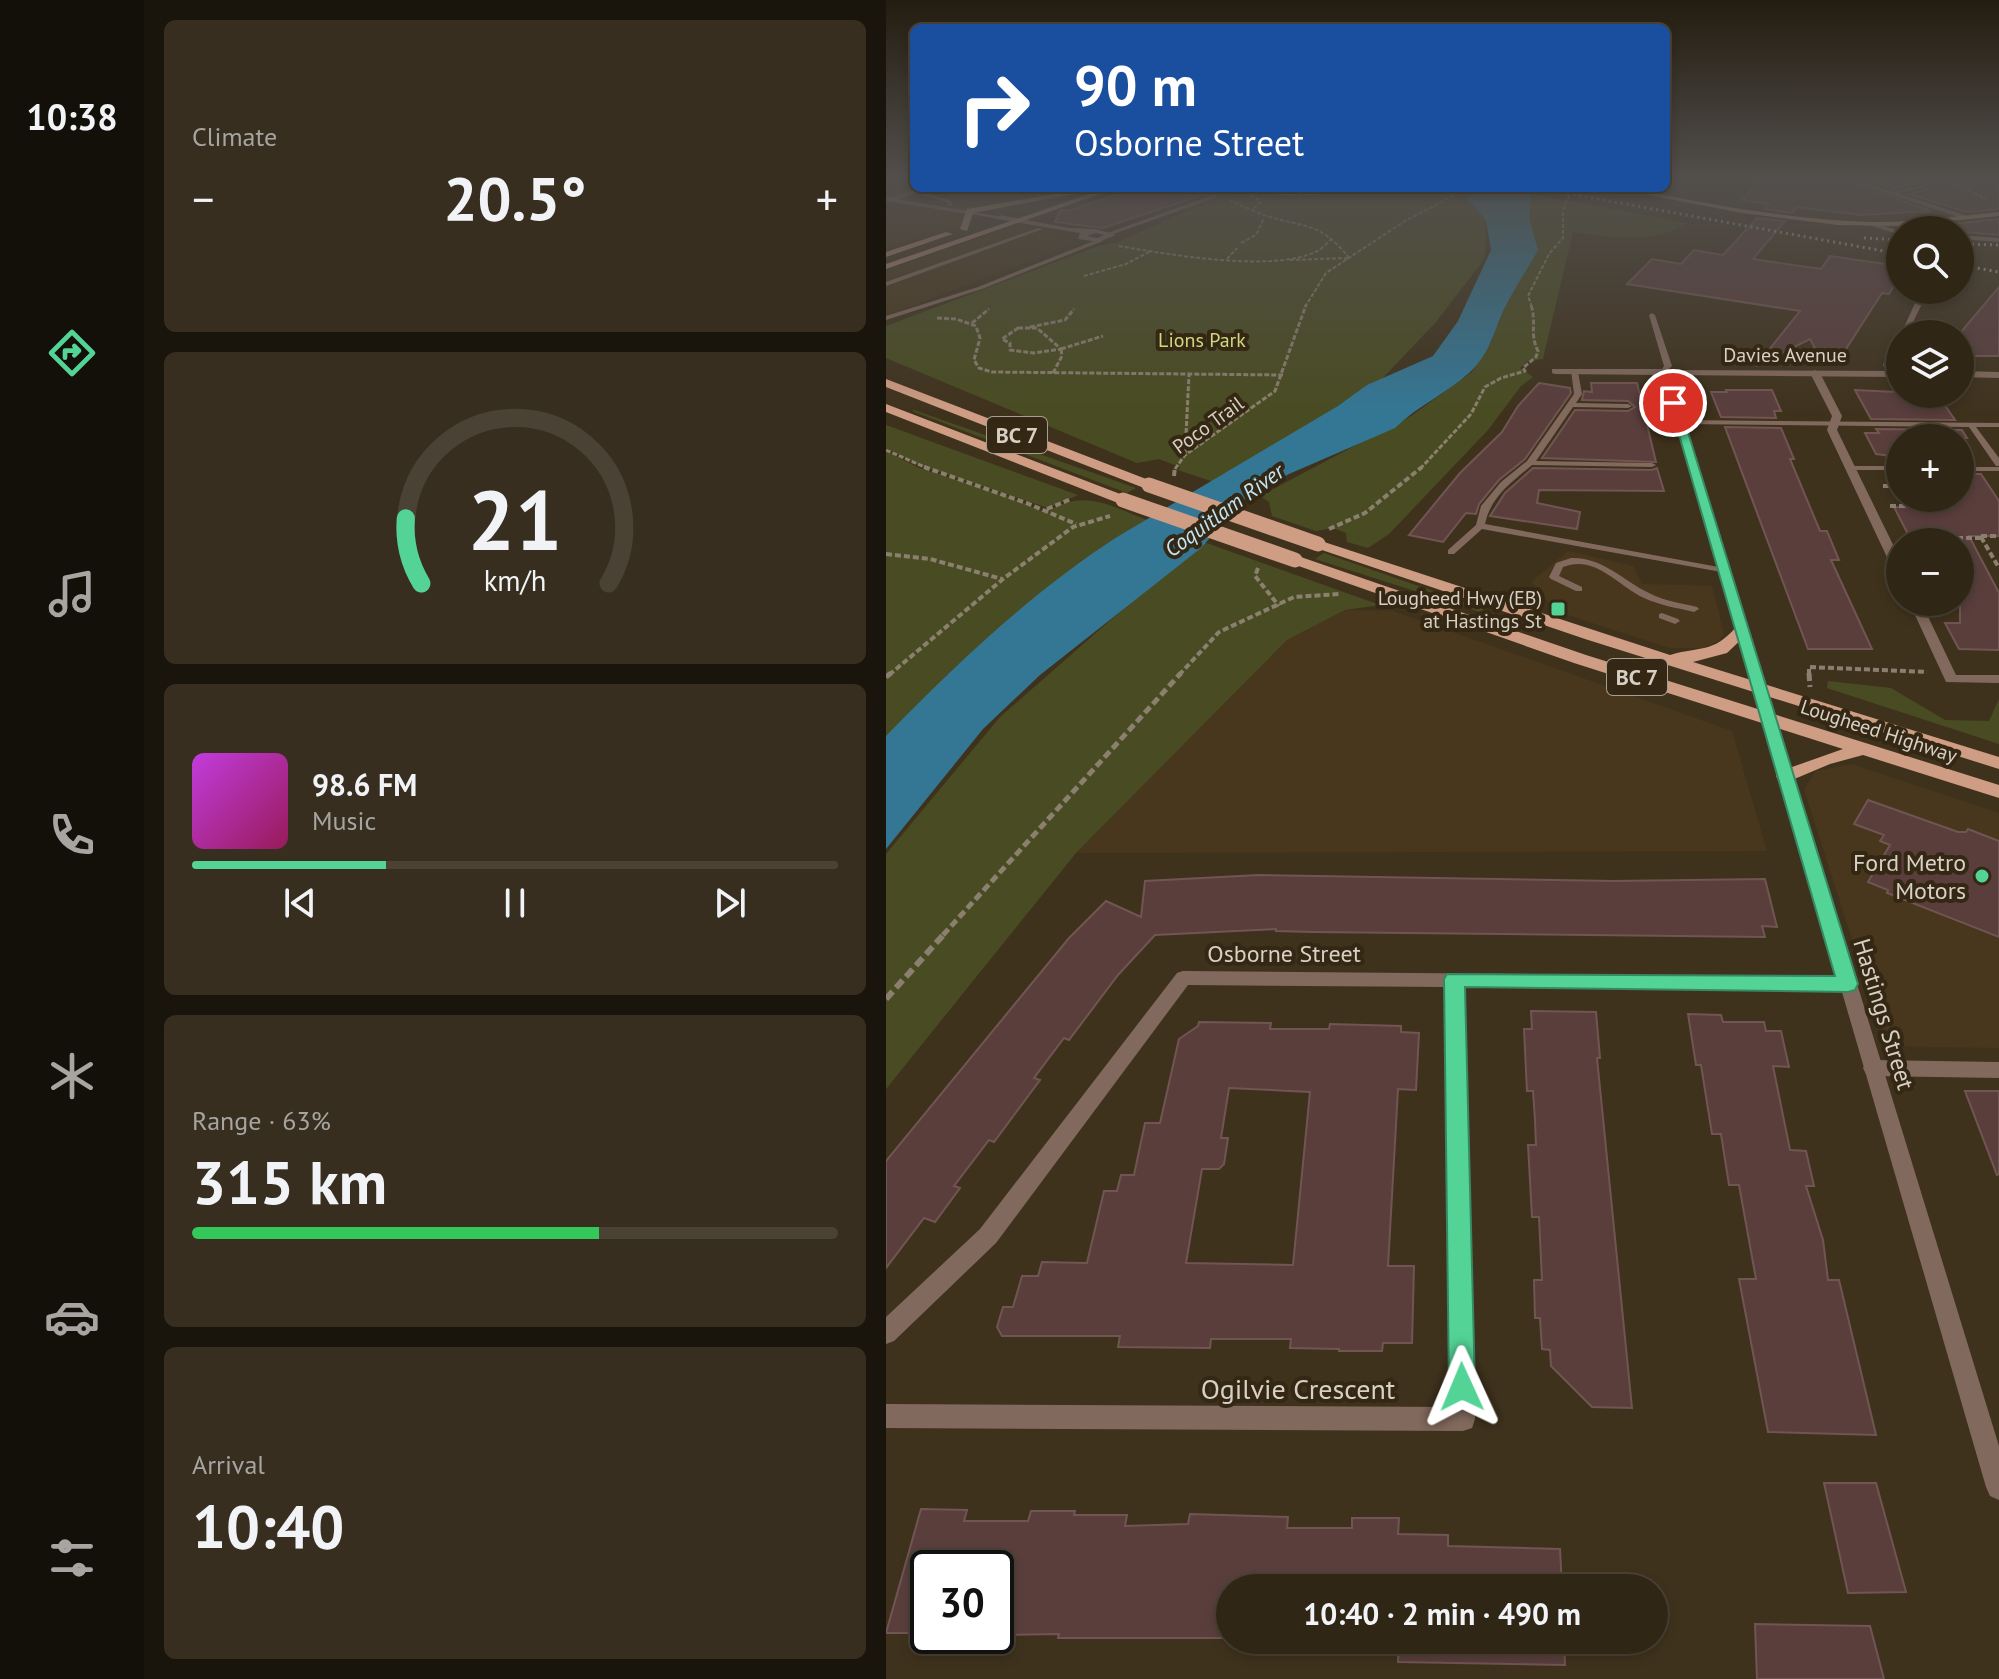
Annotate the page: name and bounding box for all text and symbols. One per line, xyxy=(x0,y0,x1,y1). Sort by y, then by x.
text: 90 m xyxy=(1074,49,1197,121)
icon: right xyxy=(942,56,1046,160)
text: 10:38 xyxy=(26,93,118,140)
text: Osborne Street xyxy=(1074,119,1304,166)
text: Climate xyxy=(192,120,277,153)
text: 20.5° xyxy=(443,159,587,237)
text: − xyxy=(192,170,214,227)
text: + xyxy=(816,170,838,227)
map controls xyxy=(1886,216,1974,616)
button: search xyxy=(1886,216,1974,304)
button: layers xyxy=(1886,320,1974,408)
icon: directions xyxy=(44,325,100,381)
park label: Lions Park xyxy=(1158,327,1246,353)
street label: Davies Avenue xyxy=(1723,342,1847,368)
pin xyxy=(1639,369,1707,437)
icon: arrive xyxy=(1651,381,1695,425)
street label: Poco Trail xyxy=(1167,390,1249,460)
road number: BC 7 xyxy=(987,417,1047,453)
button: + xyxy=(1886,424,1974,512)
water label: Coquitlam River xyxy=(1159,456,1291,563)
text: 21 xyxy=(468,464,562,572)
button: − xyxy=(1886,528,1974,616)
text: km/h xyxy=(484,562,546,599)
icon: music xyxy=(44,566,100,622)
place label: Lougheed Hwy (EB) at Hastings St xyxy=(1378,585,1542,634)
marker: Lougheed Hwy (EB) at Hastings St xyxy=(1549,600,1567,618)
road number: BC 7 xyxy=(1607,659,1667,695)
street label: Lougheed Highway xyxy=(1797,693,1961,769)
text: 98.6 FM xyxy=(312,765,417,804)
text: Music xyxy=(312,804,376,837)
icon: phone xyxy=(44,807,100,863)
place label: Ford Metro Motors xyxy=(1853,847,1966,906)
marker: Ford Metro Motors xyxy=(1973,867,1991,885)
icon: previous xyxy=(278,881,322,925)
icon: pause xyxy=(493,881,537,925)
icon: next xyxy=(708,881,752,925)
street label: Hastings Street xyxy=(1846,935,1922,1093)
street label: Osborne Street xyxy=(1207,938,1361,969)
icon: climate xyxy=(44,1048,100,1104)
text: Range · 63% xyxy=(192,1104,331,1137)
text: 315 km xyxy=(192,1143,387,1221)
icon: car xyxy=(44,1289,100,1345)
position arrow xyxy=(1420,1345,1504,1429)
street label: Ogilvie Crescent xyxy=(1201,1370,1396,1407)
text: Arrival xyxy=(192,1448,265,1481)
text: 10:40 xyxy=(192,1487,344,1565)
icon: filters xyxy=(44,1530,100,1586)
speed limit sign: 30 xyxy=(910,1550,1014,1654)
text: 10:40 · 2 min · 490 m xyxy=(1303,1594,1581,1633)

